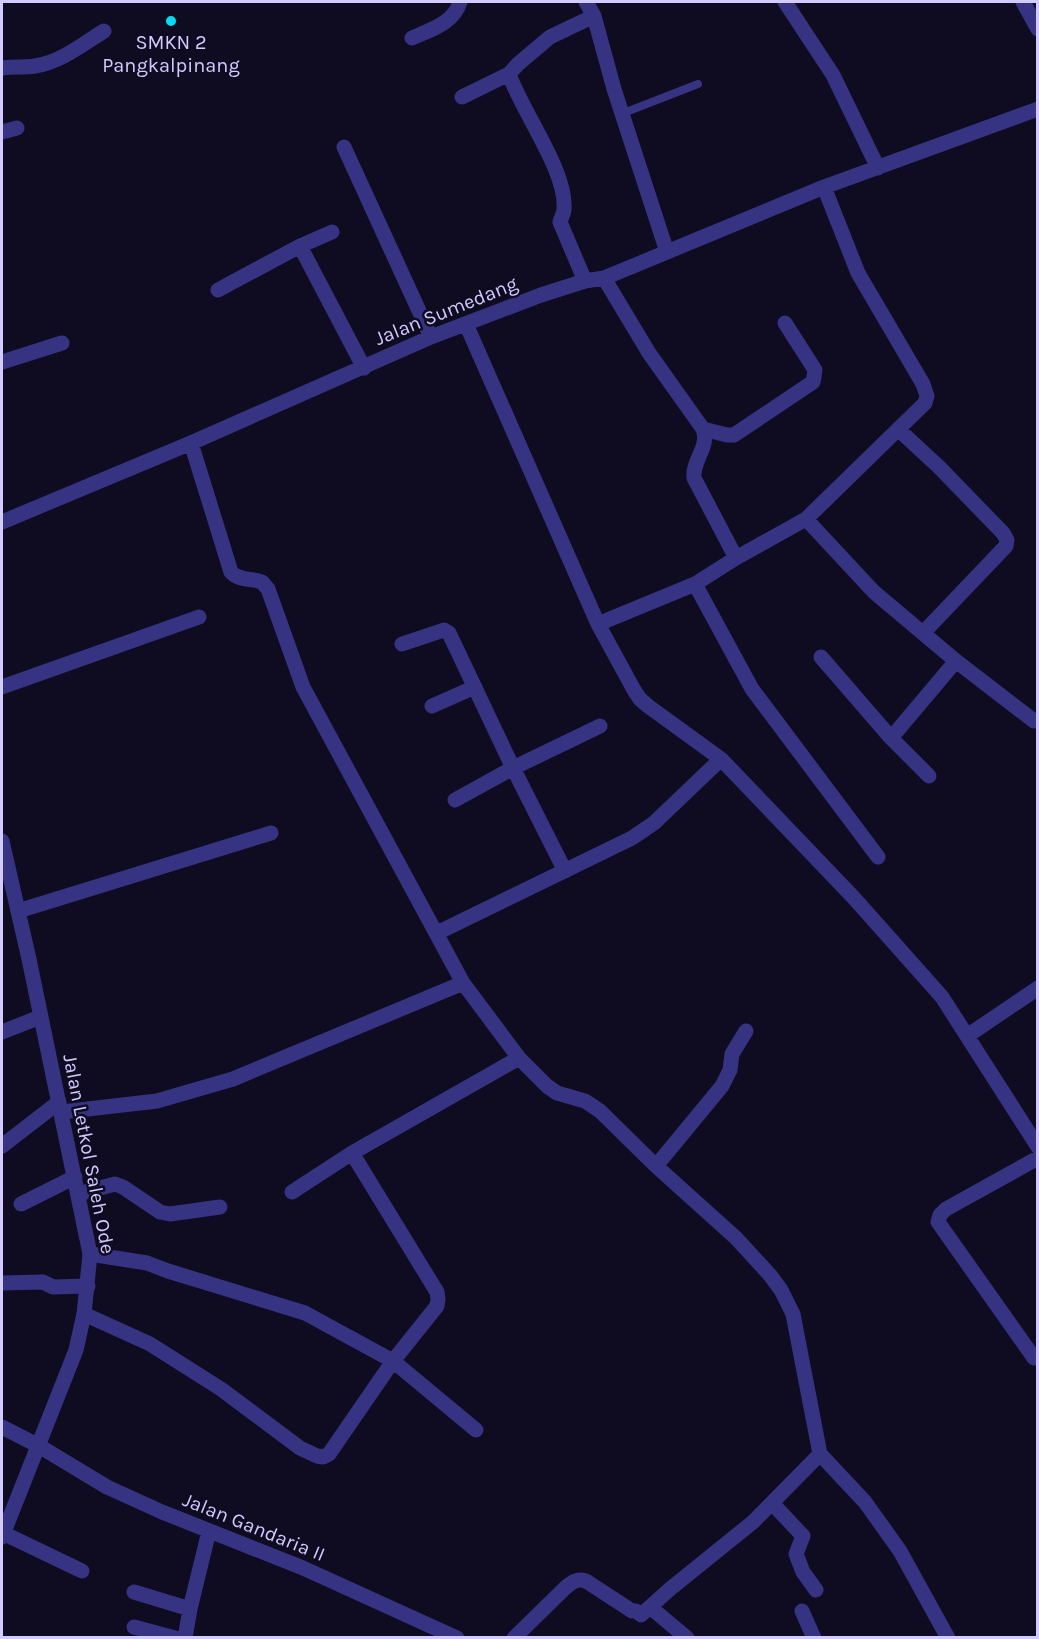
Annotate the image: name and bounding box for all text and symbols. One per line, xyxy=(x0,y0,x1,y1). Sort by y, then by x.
marker: SMKN 2 Pangkalpinang xyxy=(164,14,178,28)
place label: SMKN 2 Pangkalpinang xyxy=(102,31,240,77)
street label: Jalan Sumedang xyxy=(371,272,521,350)
street label: Jalan Letkol Saleh Ode xyxy=(58,1052,120,1256)
street label: Jalan Gandaria II xyxy=(179,1488,329,1566)

